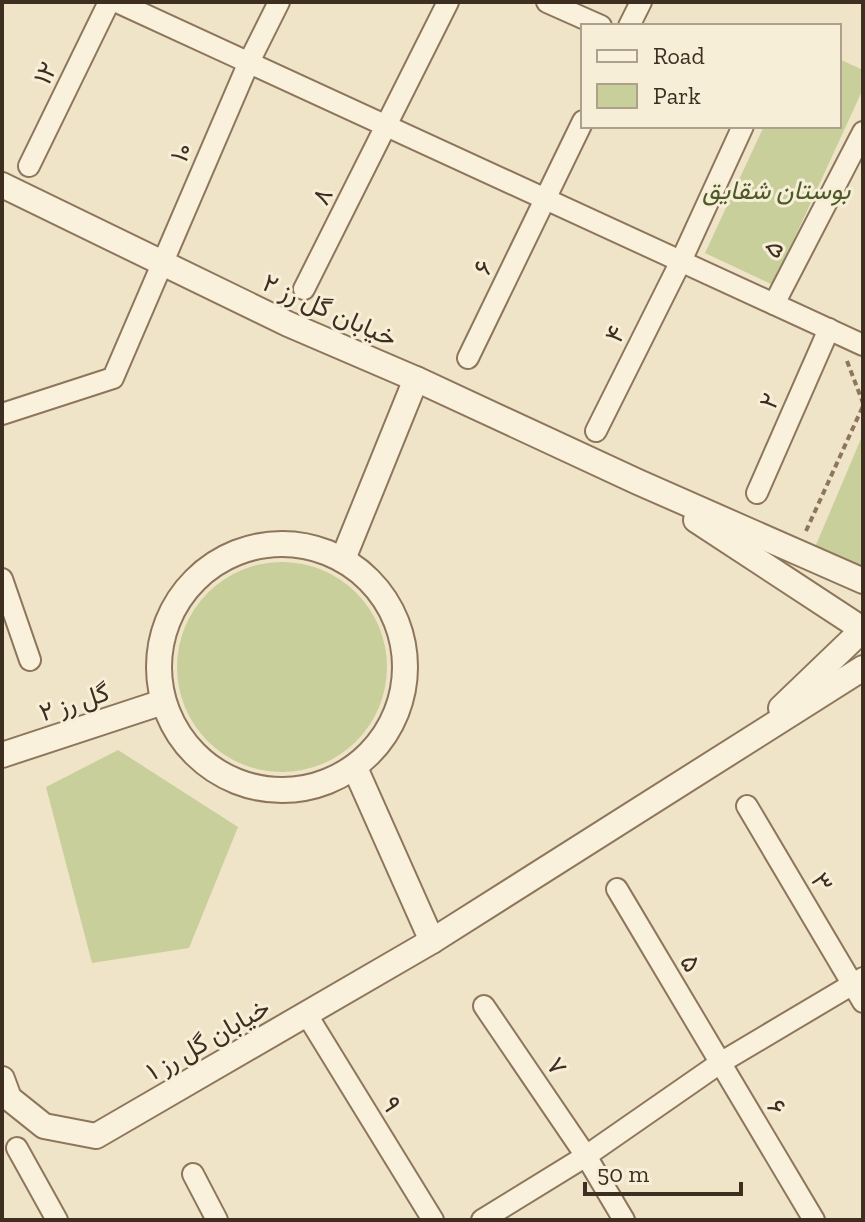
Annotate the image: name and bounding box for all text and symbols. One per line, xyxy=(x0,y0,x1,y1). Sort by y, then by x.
legend xyxy=(581,24,841,128)
text: Road xyxy=(653,41,705,70)
street label: ۱۲ xyxy=(26,56,64,90)
text: Park xyxy=(653,81,701,110)
street label: ۱۰ xyxy=(163,137,199,167)
park label: بوستان شقایق xyxy=(702,174,851,206)
street label: ۸ xyxy=(304,182,340,210)
street label: ۵ xyxy=(755,235,791,263)
street label: ۶ xyxy=(466,254,500,280)
street label: خیابان گل رز ۲ xyxy=(258,266,402,354)
street label: ۴ xyxy=(597,320,633,348)
street label: ۲ xyxy=(752,388,786,414)
street label: ۲ گل رز xyxy=(35,676,113,728)
street label: ۳ xyxy=(804,866,840,898)
street label: ۵ xyxy=(673,948,709,978)
street label: خیابان گل رز ۱ xyxy=(141,991,275,1087)
street label: ۷ xyxy=(539,1051,575,1081)
street label: ۹ xyxy=(375,1090,409,1118)
street label: ۶ xyxy=(760,1093,794,1121)
scale bar xyxy=(585,1146,741,1196)
text: 50 m xyxy=(597,1159,650,1188)

